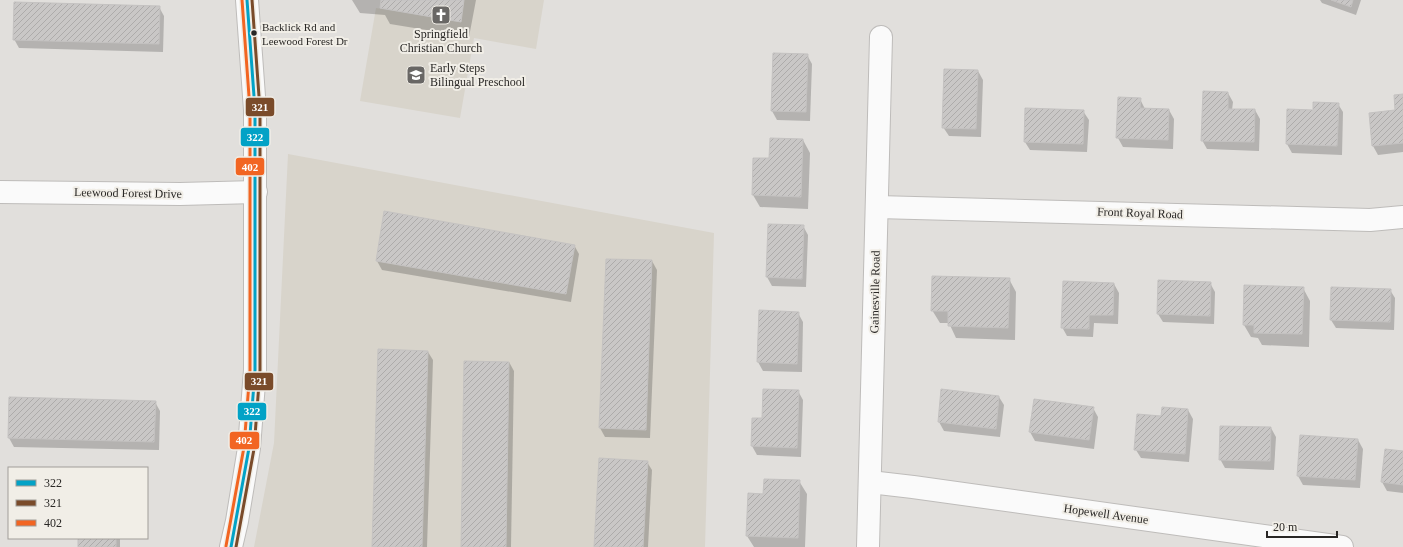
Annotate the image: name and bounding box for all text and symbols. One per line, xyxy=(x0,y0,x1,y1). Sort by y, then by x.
church icon: Springfield Christian Church xyxy=(430,4,452,26)
place label: Backlick Rd and Leewood Forest Dr xyxy=(262,21,348,47)
place label: Springfield Christian Church xyxy=(400,27,482,55)
marker: Backlick Rd and Leewood Forest Dr xyxy=(249,28,259,38)
place label: Early Steps Bilingual Preschool xyxy=(430,61,526,89)
school or university icon: Early Steps Bilingual Preschool xyxy=(405,64,427,86)
line badge: 321 xyxy=(245,97,275,117)
text: 321 xyxy=(252,101,268,113)
line badge: 322 xyxy=(240,127,270,147)
text: 322 xyxy=(247,131,264,143)
line badge: 402 xyxy=(235,157,265,176)
text: 402 xyxy=(242,161,259,173)
street label: Leewood Forest Drive xyxy=(74,185,182,201)
street label: Front Royal Road xyxy=(1097,205,1183,221)
street label: Gainesville Road xyxy=(867,250,883,334)
line badge: 321 xyxy=(244,372,274,391)
text: 321 xyxy=(251,375,267,387)
line badge: 322 xyxy=(237,402,267,421)
text: 322 xyxy=(244,405,261,417)
line badge: 402 xyxy=(229,431,260,450)
text: 402 xyxy=(236,434,253,446)
legend xyxy=(8,467,148,539)
text: 322 xyxy=(44,476,62,490)
text: 321 xyxy=(44,496,62,510)
street label: Hopewell Avenue xyxy=(1063,501,1149,527)
scale bar xyxy=(1267,513,1337,539)
text: 402 xyxy=(44,516,62,530)
text: 20 m xyxy=(1273,520,1298,534)

